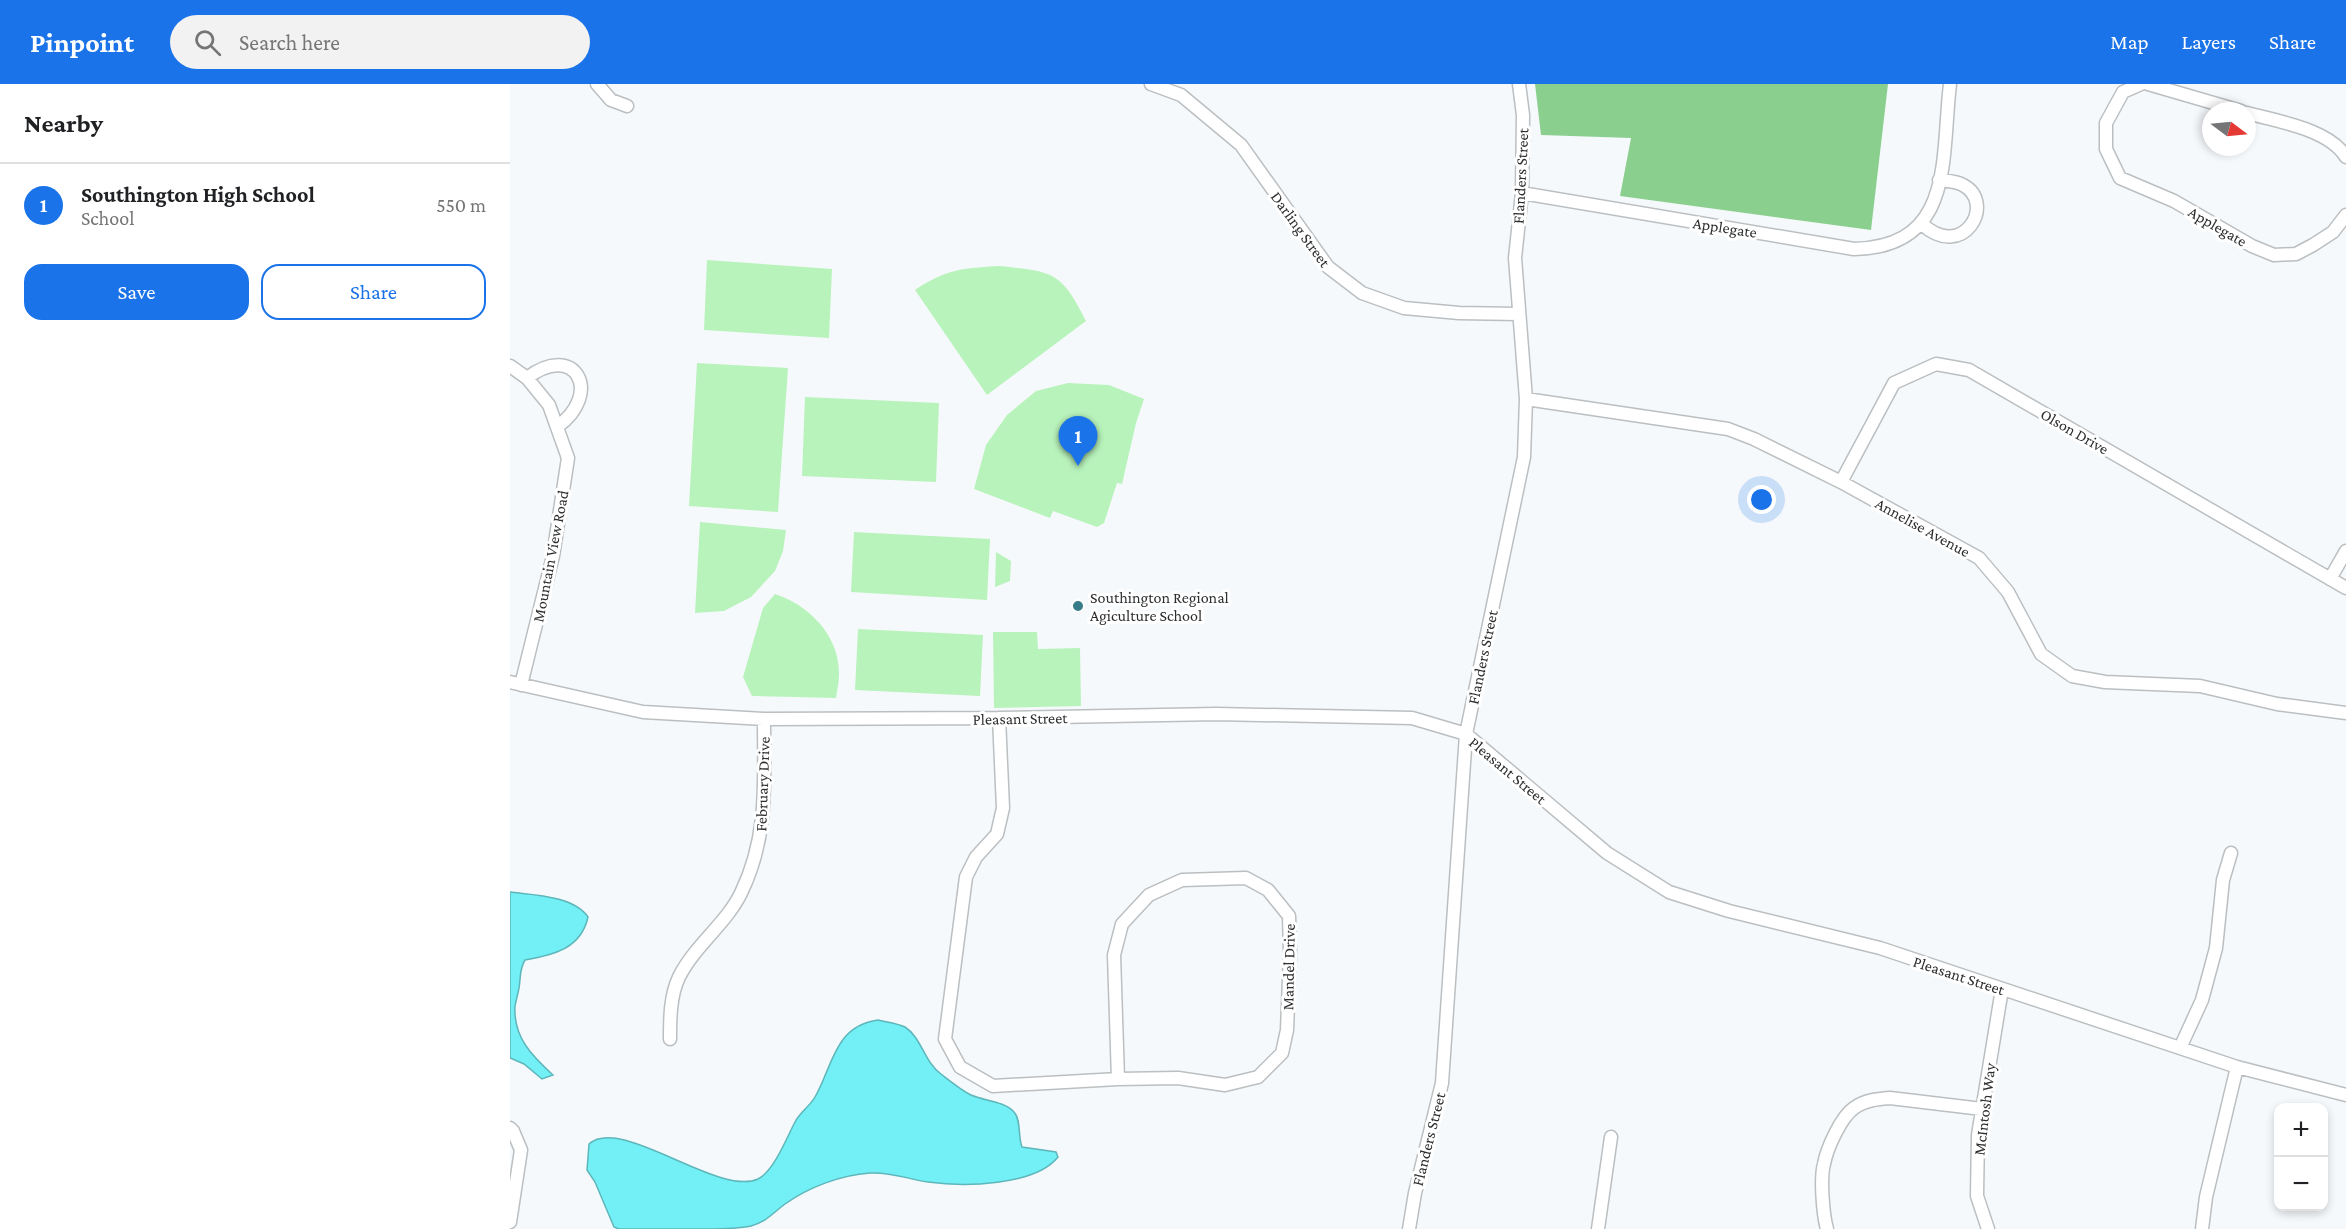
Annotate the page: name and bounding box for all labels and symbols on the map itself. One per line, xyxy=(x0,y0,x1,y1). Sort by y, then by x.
north arrow xyxy=(2202,102,2256,156)
street label: Flanders Street xyxy=(1510,127,1532,224)
street label: Darling Street xyxy=(1267,188,1334,271)
street label: Applegate xyxy=(2185,203,2250,251)
street label: Applegate xyxy=(1692,214,1758,242)
street label: Olson Drive xyxy=(2038,405,2112,458)
pin: 1 xyxy=(1058,416,1098,466)
your location xyxy=(1747,485,1776,514)
street label: Mountain View Road xyxy=(529,488,572,623)
street label: Annelise Avenue xyxy=(1873,495,1973,560)
place label: Southington Regional Agiculture School xyxy=(1090,589,1229,625)
marker: Southington Regional Agiculture School xyxy=(1071,599,1085,613)
street label: Flanders Street xyxy=(1464,608,1501,706)
street label: Pleasant Street xyxy=(973,709,1068,728)
street label: Pleasant Street xyxy=(1466,733,1550,808)
street label: February Drive xyxy=(752,736,774,832)
street label: Mandel Drive xyxy=(1279,923,1298,1011)
street label: Pleasant Street xyxy=(1911,953,2007,998)
street label: McIntosh Way xyxy=(1970,1061,2000,1156)
street label: Flanders Street xyxy=(1409,1090,1449,1188)

